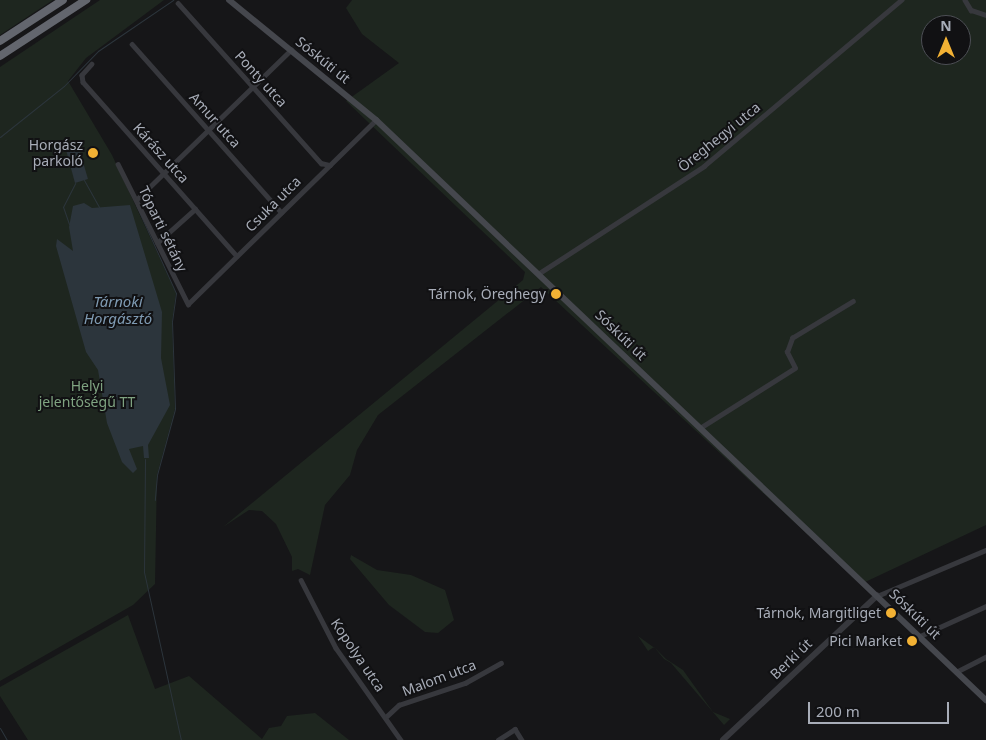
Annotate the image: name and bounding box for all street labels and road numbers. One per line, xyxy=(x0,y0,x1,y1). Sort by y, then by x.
street label: Sóskúti út xyxy=(292,33,354,87)
street label: Ponty utca xyxy=(231,47,291,111)
street label: Amur utca xyxy=(186,89,244,151)
street label: Öreghegyi utca xyxy=(675,99,763,175)
street label: Kárász utca xyxy=(130,119,192,187)
street label: Csuka utca xyxy=(242,173,304,235)
street label: Tóparti sétány xyxy=(135,183,191,275)
street label: Sóskúti út xyxy=(592,306,650,364)
street label: Sóskúti út xyxy=(886,585,944,643)
street label: Kopolya utca xyxy=(327,615,389,695)
street label: Berki út xyxy=(767,635,815,683)
street label: Malom utca xyxy=(400,656,478,700)

